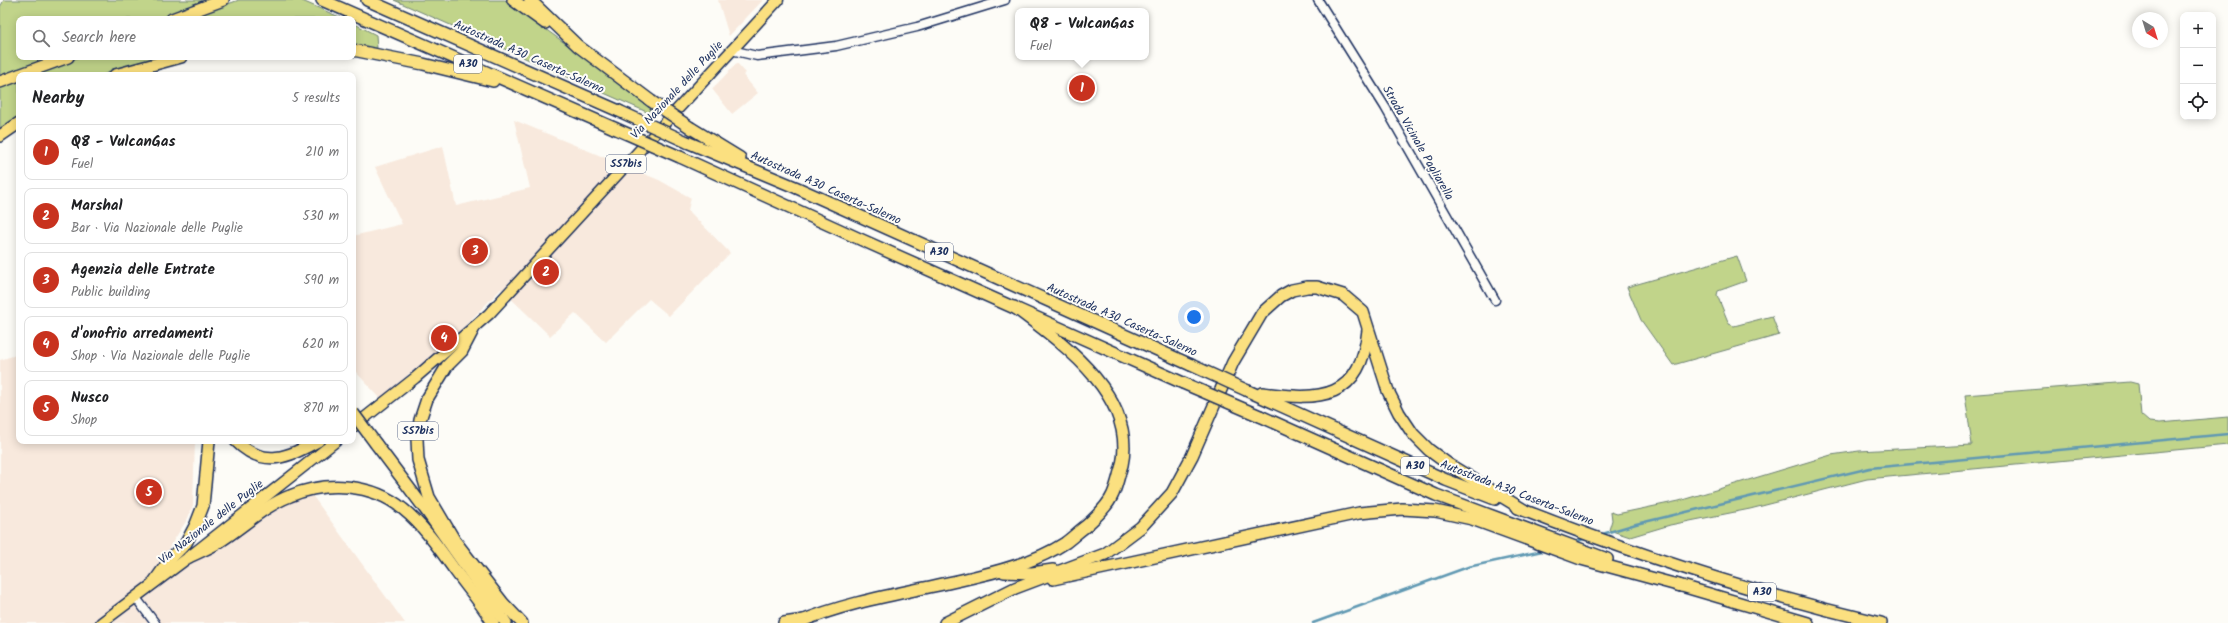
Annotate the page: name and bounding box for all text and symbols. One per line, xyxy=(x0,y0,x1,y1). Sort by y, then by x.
popup xyxy=(1015,8,1149,60)
text: Q8 - VulcanGas xyxy=(1030,12,1134,36)
north arrow xyxy=(2132,12,2168,48)
map controls xyxy=(2180,12,2216,120)
button: + xyxy=(2180,12,2216,48)
search box xyxy=(16,16,356,60)
street label: Autostrada A30 Caserta-Salerno xyxy=(452,17,606,97)
text: Search here xyxy=(62,26,136,50)
icon: search xyxy=(30,27,52,49)
street label: Via Nazionale delle Puglie xyxy=(626,36,728,144)
text: Fuel xyxy=(1030,36,1052,57)
button: − xyxy=(2180,48,2216,84)
road number: A30 xyxy=(454,55,482,73)
pin: 1 xyxy=(1069,73,1095,103)
street label: Strada Vicinale Pagliarella xyxy=(1377,82,1459,204)
button: locate xyxy=(2180,84,2216,120)
text: Nearby xyxy=(32,85,84,112)
text: 5 results xyxy=(292,88,340,109)
text: Q8 - VulcanGas xyxy=(71,130,175,154)
text: 1 xyxy=(44,142,48,163)
text: 210 m xyxy=(305,142,339,163)
street label: Autostrada A30 Caserta-Salerno xyxy=(748,146,904,230)
text: Fuel xyxy=(71,154,93,175)
road number: SS7bis xyxy=(606,155,646,173)
text: Marshal xyxy=(71,194,123,218)
text: 2 xyxy=(42,206,50,227)
text: 530 m xyxy=(303,206,339,227)
text: Bar · Via Nazionale delle Puglie xyxy=(71,218,243,239)
pin: 3 xyxy=(462,236,488,266)
road number: A30 xyxy=(925,243,953,261)
pin: 2 xyxy=(533,257,559,287)
text: Agenzia delle Entrate xyxy=(71,258,215,282)
text: 3 xyxy=(42,270,50,291)
text: 590 m xyxy=(304,270,339,291)
street label: Autostrada A30 Caserta-Salerno xyxy=(1044,278,1200,362)
text: Public building xyxy=(71,282,150,303)
your location xyxy=(1184,307,1204,327)
text: d'onofrio arredamenti xyxy=(71,322,213,346)
pin: 4 xyxy=(431,323,457,353)
text: 4 xyxy=(42,334,50,355)
text: 620 m xyxy=(302,334,339,355)
text: Shop · Via Nazionale delle Puglie xyxy=(71,346,250,367)
text: Nusco xyxy=(71,386,109,410)
text: 5 xyxy=(43,398,49,419)
text: 870 m xyxy=(303,398,339,419)
text: Shop xyxy=(71,410,97,431)
road number: SS7bis xyxy=(398,422,438,440)
street label: Autostrada A30 Caserta-Salerno xyxy=(1437,455,1597,531)
road number: A30 xyxy=(1401,457,1429,475)
street label: Via Nazionale delle Puglie xyxy=(154,474,268,569)
pin: 5 xyxy=(136,477,162,507)
road number: A30 xyxy=(1748,583,1776,601)

